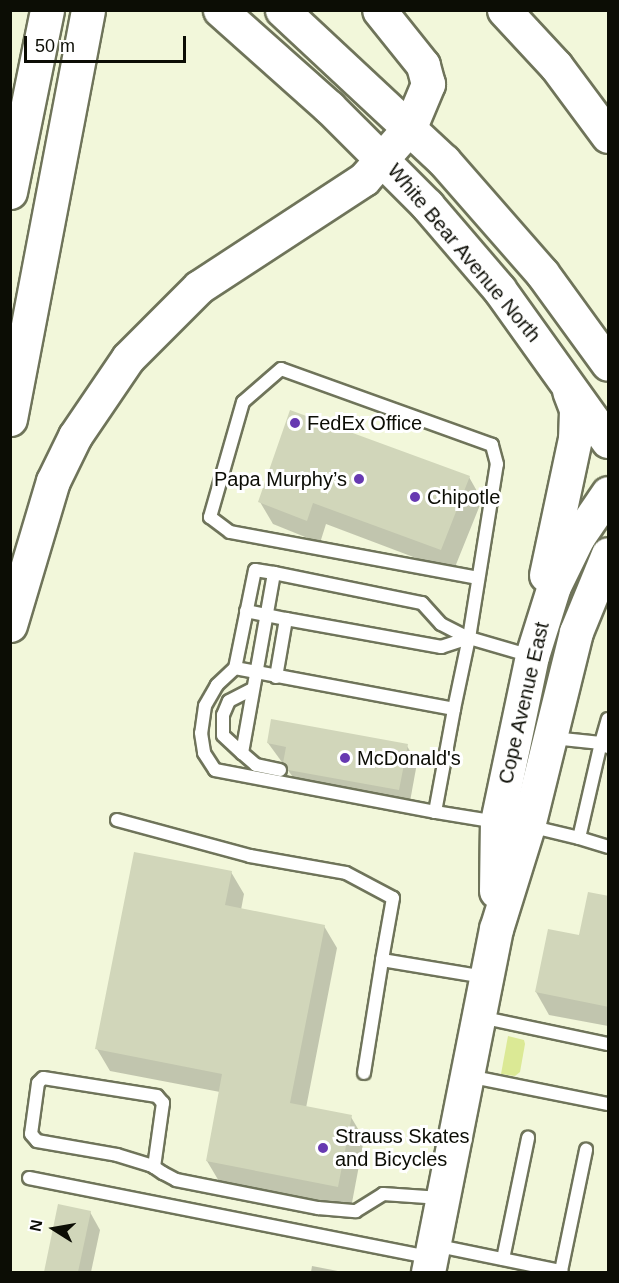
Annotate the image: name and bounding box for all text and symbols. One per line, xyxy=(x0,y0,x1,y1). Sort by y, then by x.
scale bar xyxy=(27,24,189,62)
text: 50 m xyxy=(35,36,75,56)
street label: White Bear Avenue North xyxy=(382,159,546,347)
place label: FedEx Office xyxy=(307,411,422,435)
marker: FedEx Office xyxy=(288,416,302,430)
place label: Papa Murphy’s xyxy=(214,467,347,491)
marker: Papa Murphy’s xyxy=(352,472,366,486)
place label: Chipotle xyxy=(427,485,500,509)
marker: Chipotle xyxy=(408,490,422,504)
street label: Cope Avenue East xyxy=(494,619,554,787)
place label: McDonald's xyxy=(357,746,461,770)
marker: McDonald's xyxy=(338,751,352,765)
place label: Strauss Skates and Bicycles xyxy=(335,1124,470,1171)
marker: Strauss Skates and Bicycles xyxy=(316,1141,330,1155)
north arrow xyxy=(24,1199,84,1259)
text: N xyxy=(26,1218,45,1233)

